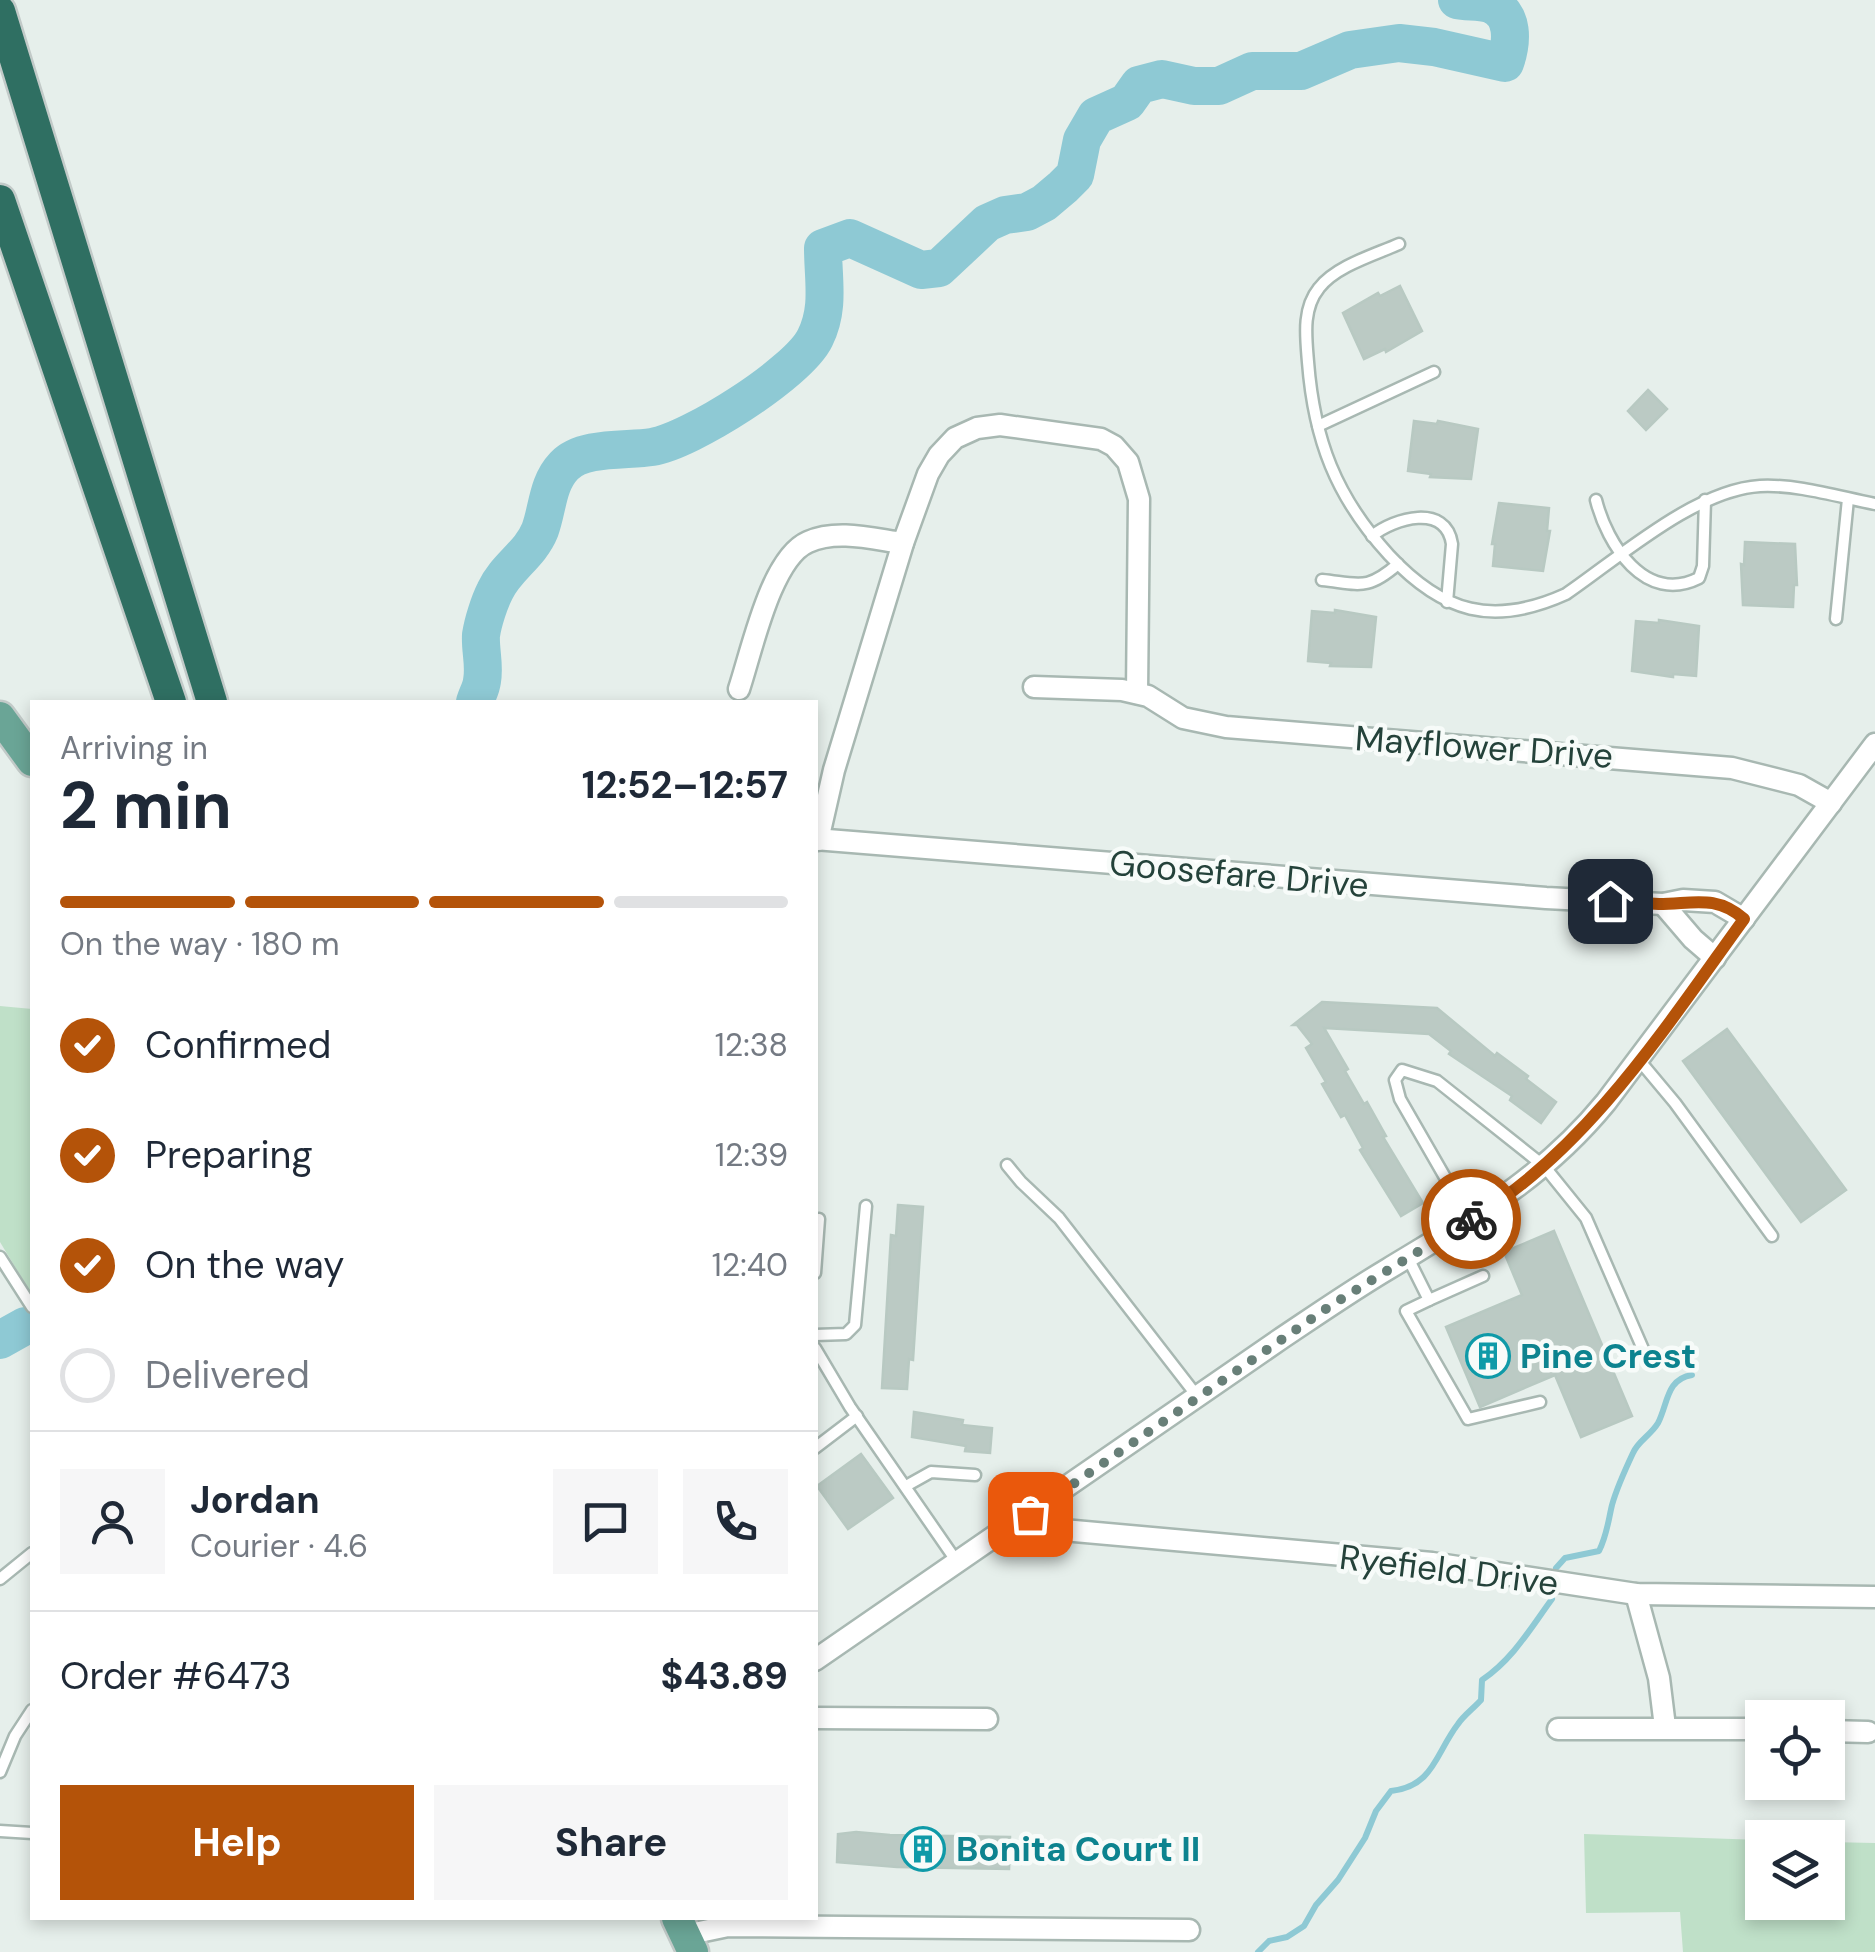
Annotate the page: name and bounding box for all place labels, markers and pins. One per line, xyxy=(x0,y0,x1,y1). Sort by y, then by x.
pin xyxy=(1568,859,1653,944)
building icon: Pine Crest xyxy=(1465,1333,1511,1379)
place label: Pine Crest xyxy=(1520,1333,1696,1379)
pin xyxy=(988,1472,1073,1557)
building icon: Bonita Court II xyxy=(900,1826,946,1872)
place label: Bonita Court II xyxy=(956,1826,1200,1872)

